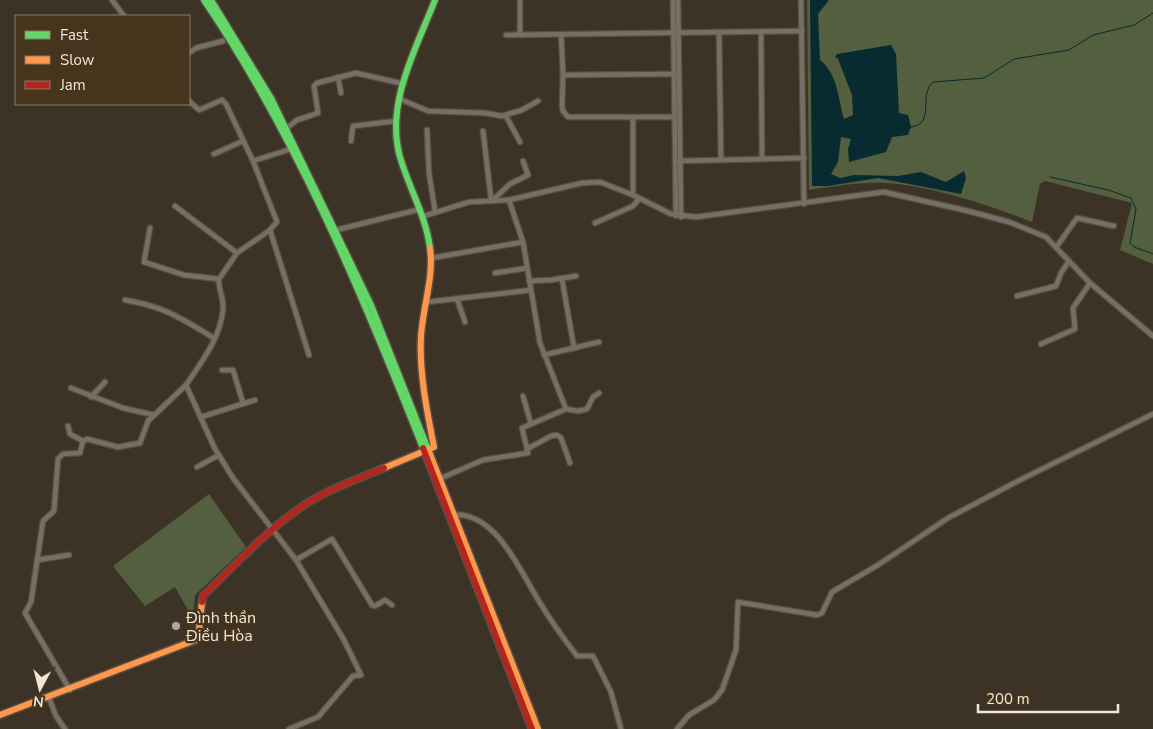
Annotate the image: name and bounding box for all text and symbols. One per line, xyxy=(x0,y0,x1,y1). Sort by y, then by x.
legend xyxy=(15,15,190,105)
text: Fast xyxy=(60,25,89,45)
text: Slow xyxy=(60,50,95,70)
text: Jam xyxy=(59,75,86,95)
place label: Đình thần Điều Hòa xyxy=(185,607,256,647)
marker: Đình thần Điều Hòa xyxy=(170,620,182,632)
north arrow xyxy=(15,664,65,714)
scale bar xyxy=(978,682,1118,714)
text: 200 m xyxy=(986,689,1030,709)
text: N xyxy=(32,691,45,711)

